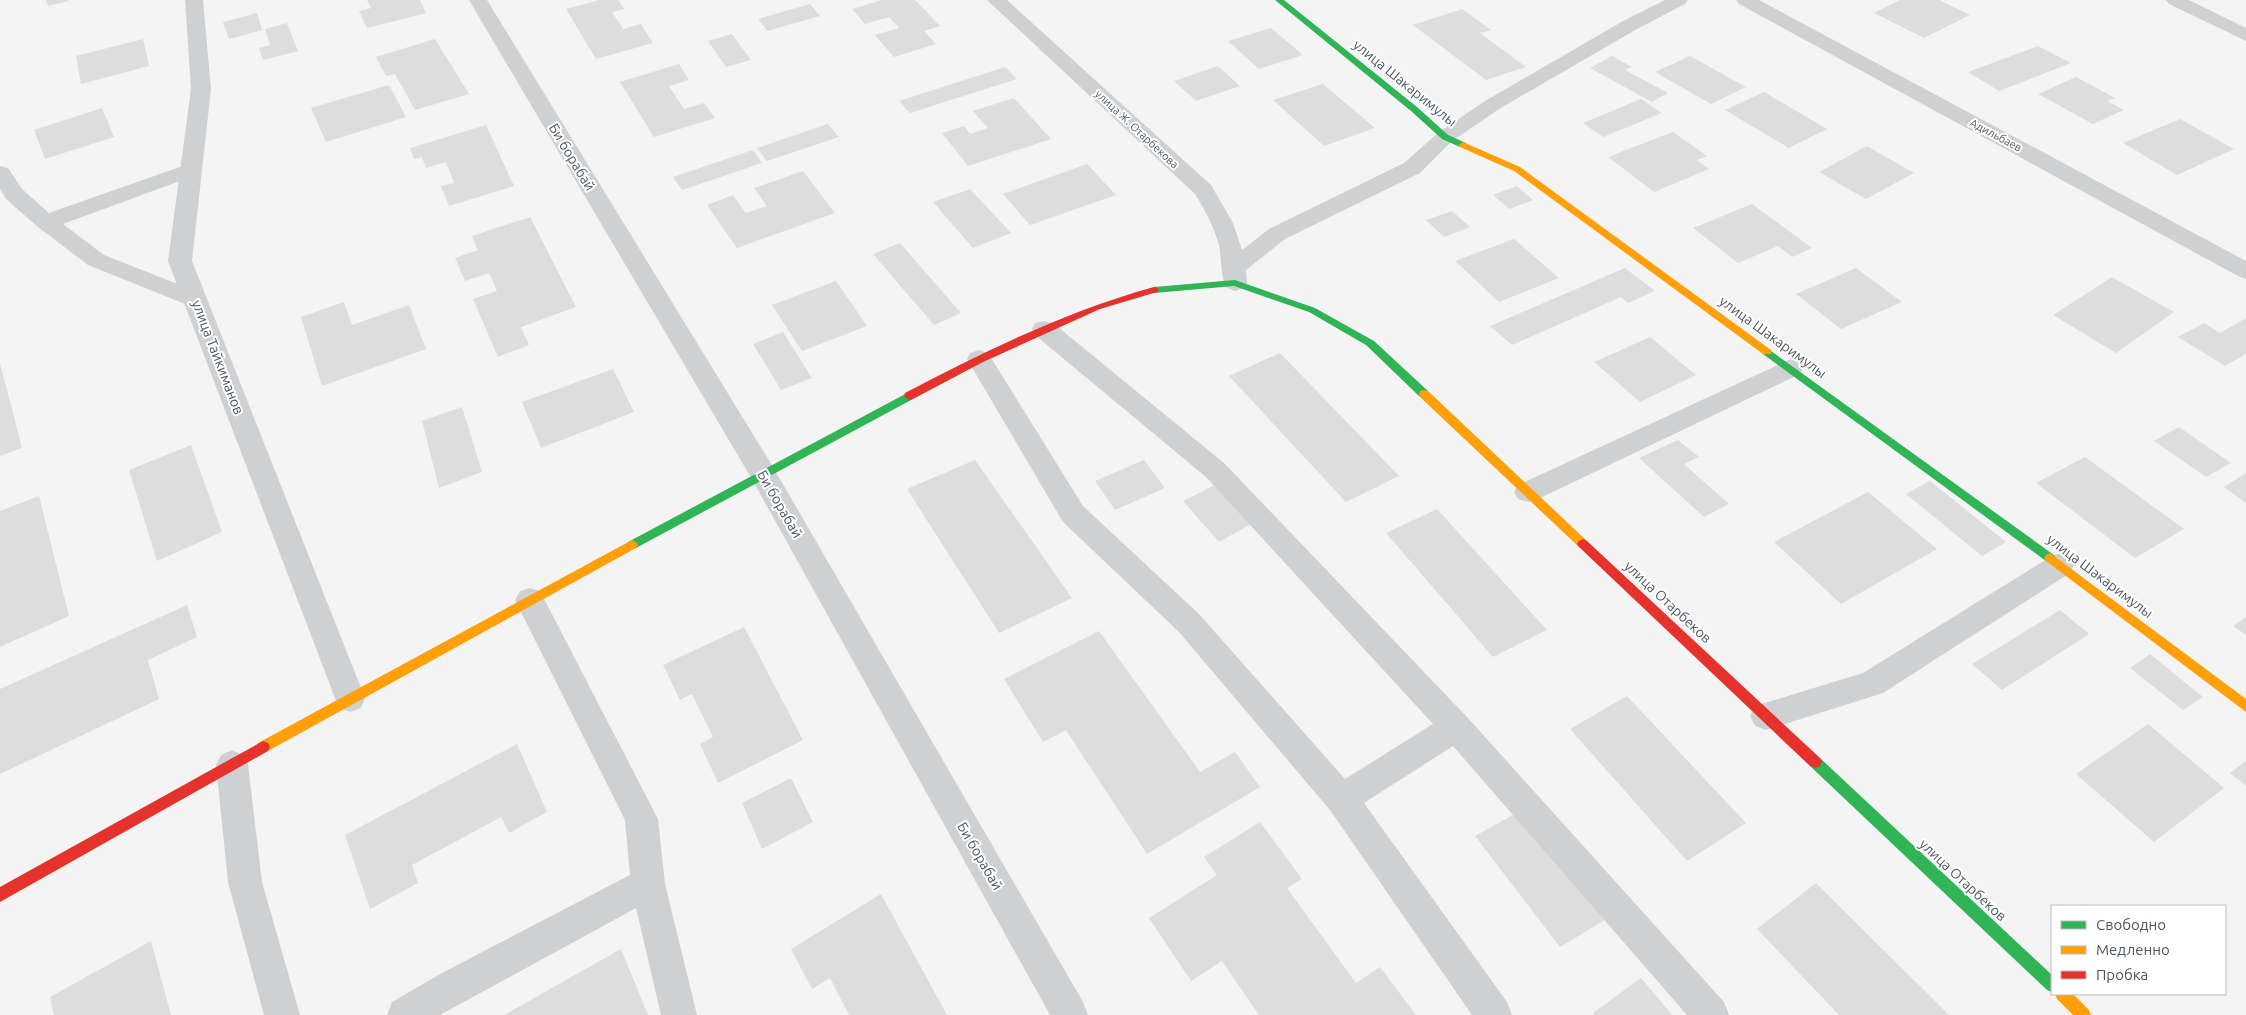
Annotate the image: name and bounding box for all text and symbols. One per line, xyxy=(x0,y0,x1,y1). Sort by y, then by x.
street label: улица Шакаримулы xyxy=(1350,36,1460,130)
street label: улица Ж. Отарбекова xyxy=(1093,87,1181,171)
street label: Адильбаев xyxy=(1968,116,2024,154)
street label: Би борабай xyxy=(546,120,598,194)
street label: улица Шакаримулы xyxy=(1716,293,1830,381)
street label: улица Тайкиманов xyxy=(189,298,247,416)
street label: Би борабай xyxy=(754,467,806,541)
street label: улица Шакаримулы xyxy=(2044,531,2156,621)
street label: улица Отарбеков xyxy=(1621,558,1715,646)
street label: Би борабай xyxy=(954,819,1006,893)
street label: улица Отарбеков xyxy=(1916,836,2010,924)
legend xyxy=(2051,905,2226,995)
text: Свободно xyxy=(2096,916,2166,933)
text: Медленно xyxy=(2096,941,2170,958)
text: Пробка xyxy=(2096,966,2148,983)

